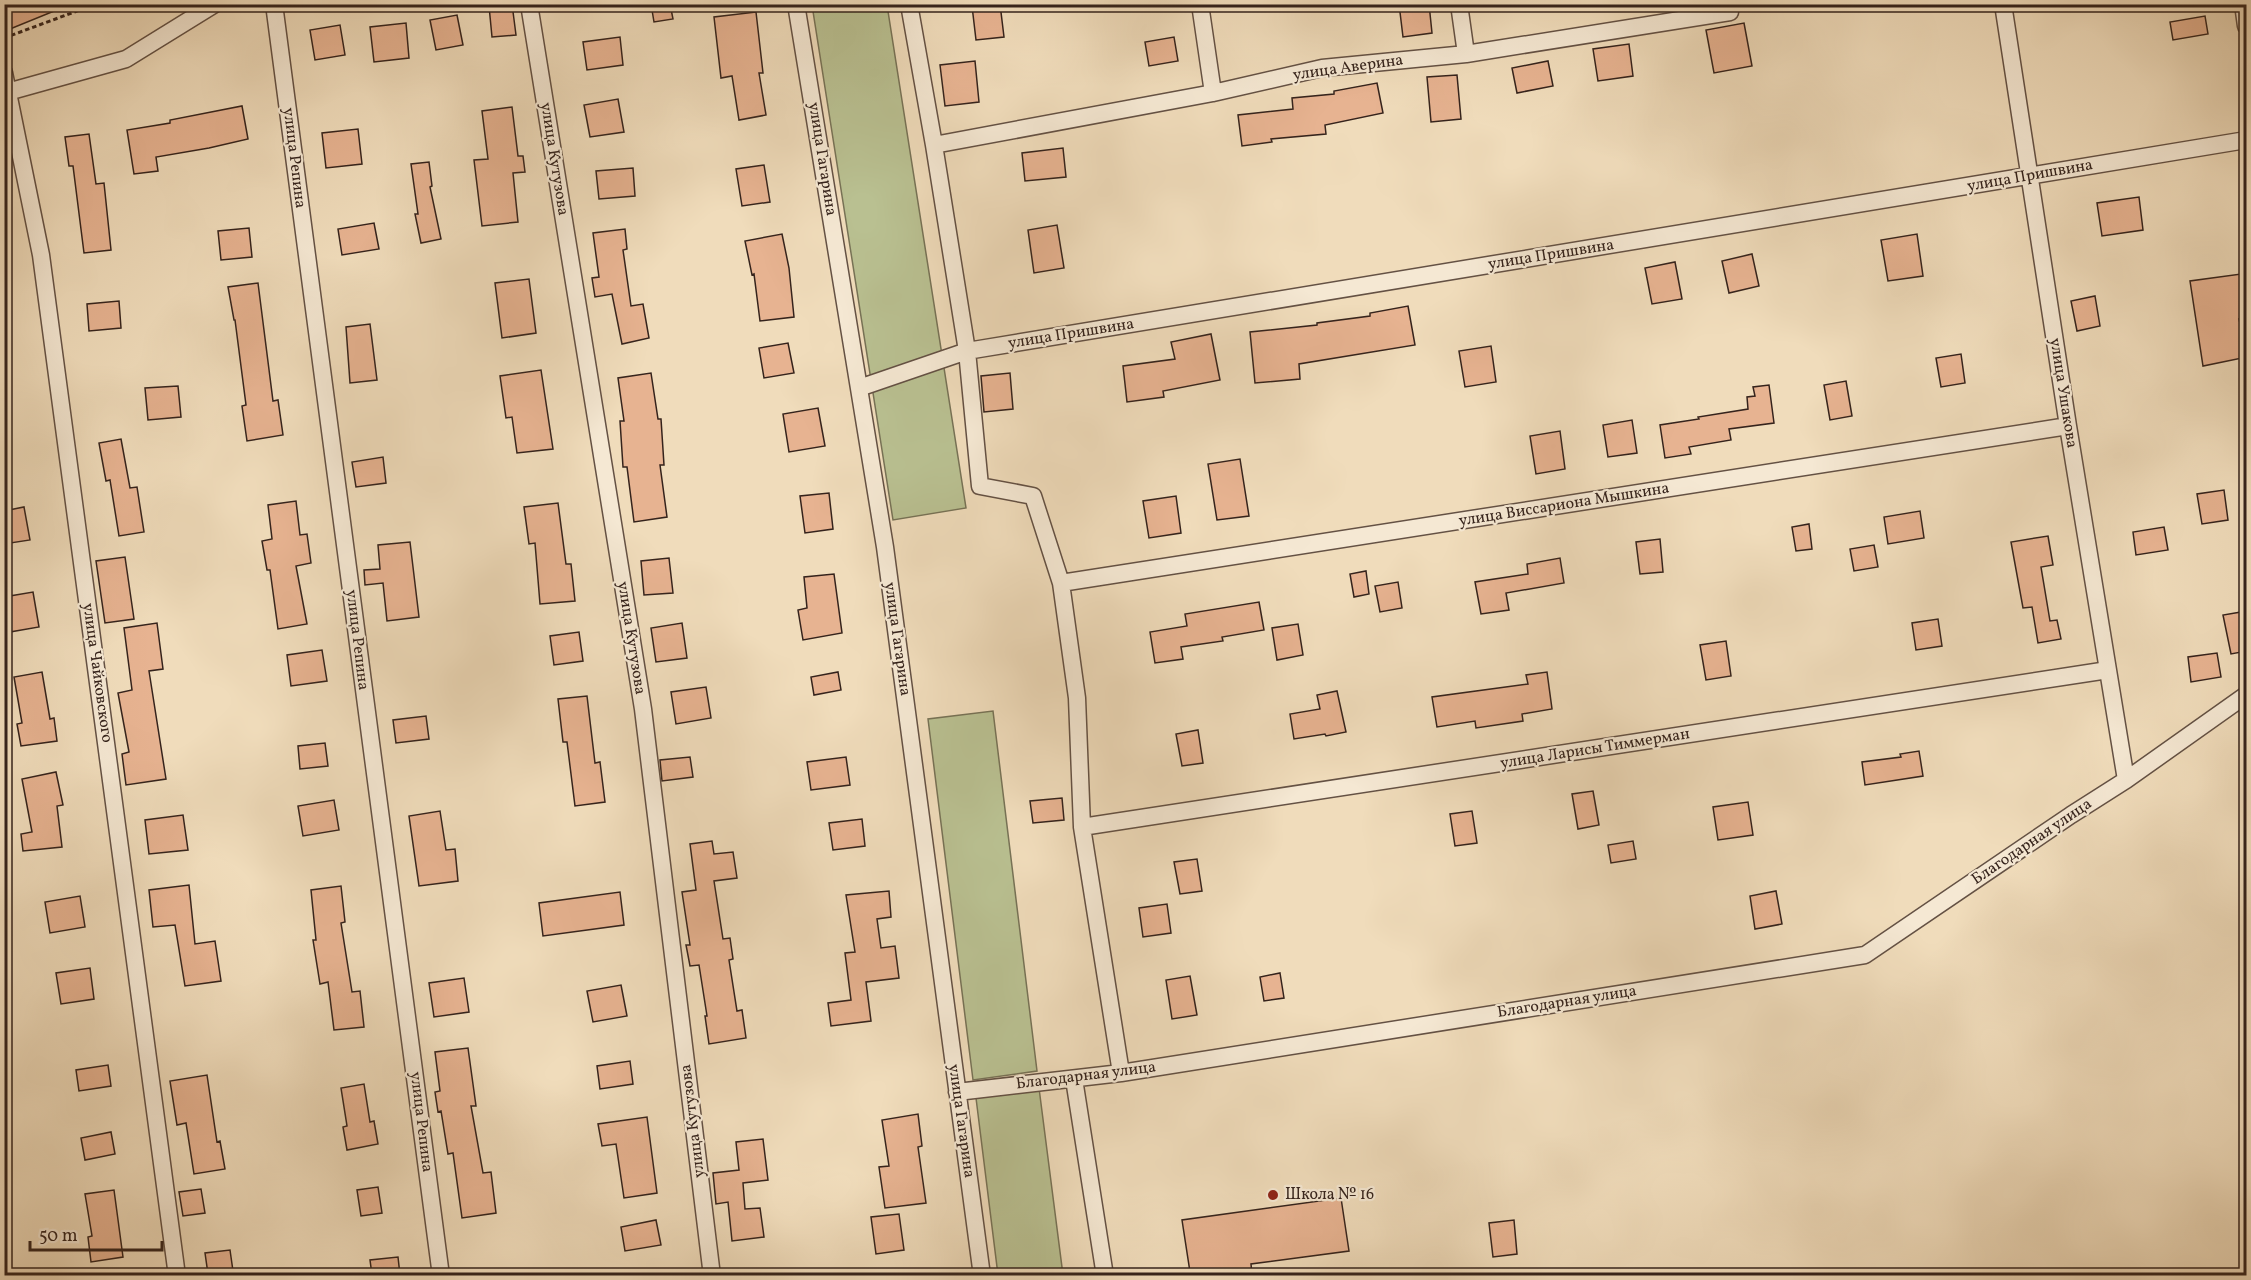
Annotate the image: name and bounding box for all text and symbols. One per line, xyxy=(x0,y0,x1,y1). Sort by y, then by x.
street label: улица Аверина xyxy=(1291,49,1405,87)
street label: улица Кутузова xyxy=(534,101,574,217)
street label: улица Гагарина xyxy=(802,101,842,217)
street label: улица Репина xyxy=(277,106,311,210)
street label: улица Пришвина xyxy=(1965,154,2095,198)
street label: улица Пришвина xyxy=(1486,234,1616,276)
street label: улица Пришвина xyxy=(1006,313,1136,355)
street label: улица Ушакова xyxy=(2043,336,2083,450)
street label: улица Виссариона Мышкина xyxy=(1457,477,1671,533)
street label: улица Кутузова xyxy=(611,580,651,696)
street label: улица Гагарина xyxy=(878,581,916,697)
street label: улица Репина xyxy=(340,588,374,692)
street label: улица Чайковского xyxy=(76,602,118,744)
street label: улица Ларисы Тиммерман xyxy=(1499,723,1692,775)
street label: Благодарная улица xyxy=(1967,793,2097,891)
street label: Благодарная улица xyxy=(1496,980,1638,1024)
street label: Благодарная улица xyxy=(1015,1056,1157,1096)
street label: улица Кутузова xyxy=(675,1063,711,1179)
street label: улица Гагарина xyxy=(942,1063,980,1179)
street label: улица Репина xyxy=(404,1070,438,1174)
place label: Школа № 16 xyxy=(1285,1184,1374,1206)
marker: Школа № 16 xyxy=(1266,1188,1280,1202)
scale bar xyxy=(30,1214,162,1252)
text: 50 m xyxy=(39,1224,78,1249)

